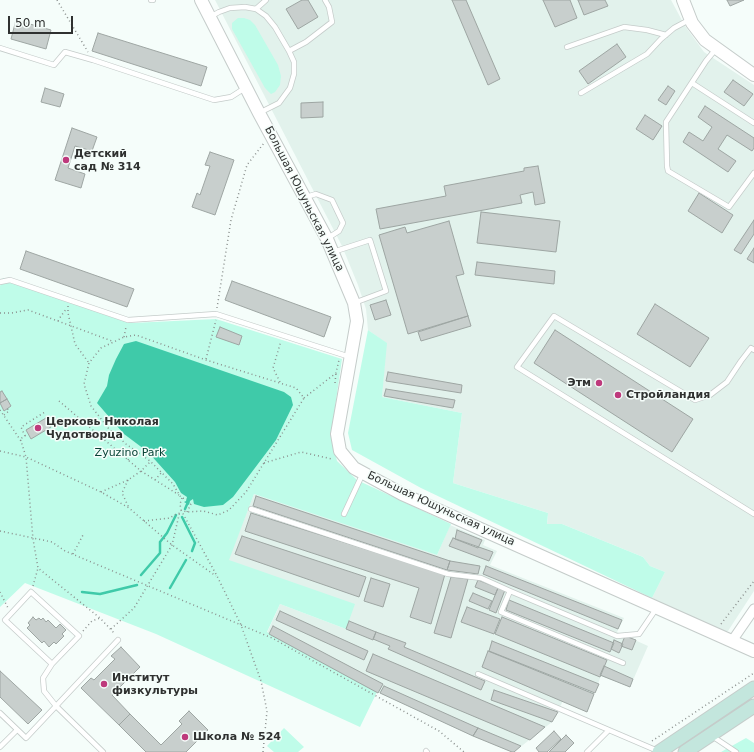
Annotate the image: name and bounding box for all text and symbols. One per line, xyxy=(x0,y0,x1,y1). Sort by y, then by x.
scale bar xyxy=(10,8,75,34)
text: 50 m xyxy=(15,16,46,30)
street label: Большая Юшуньская улица xyxy=(262,124,346,274)
place label: Детский сад № 314 xyxy=(74,147,141,173)
marker: Детский сад № 314 xyxy=(61,155,71,165)
place label: Этм xyxy=(568,376,591,390)
marker: Этм xyxy=(594,378,604,388)
place label: Стройландия xyxy=(626,388,710,402)
marker: Стройландия xyxy=(613,390,623,400)
place label: Церковь Николая Чудотворца xyxy=(46,415,159,441)
marker: Церковь Николая Чудотворца xyxy=(33,423,43,433)
park label: Zyuzino Park xyxy=(95,446,165,460)
street label: Большая Юшуньская улица xyxy=(365,469,517,549)
place label: Институт физкультуры xyxy=(112,671,198,697)
marker: Институт физкультуры xyxy=(99,679,109,689)
place label: Школа № 524 xyxy=(193,730,281,744)
marker: Школа № 524 xyxy=(180,732,190,742)

